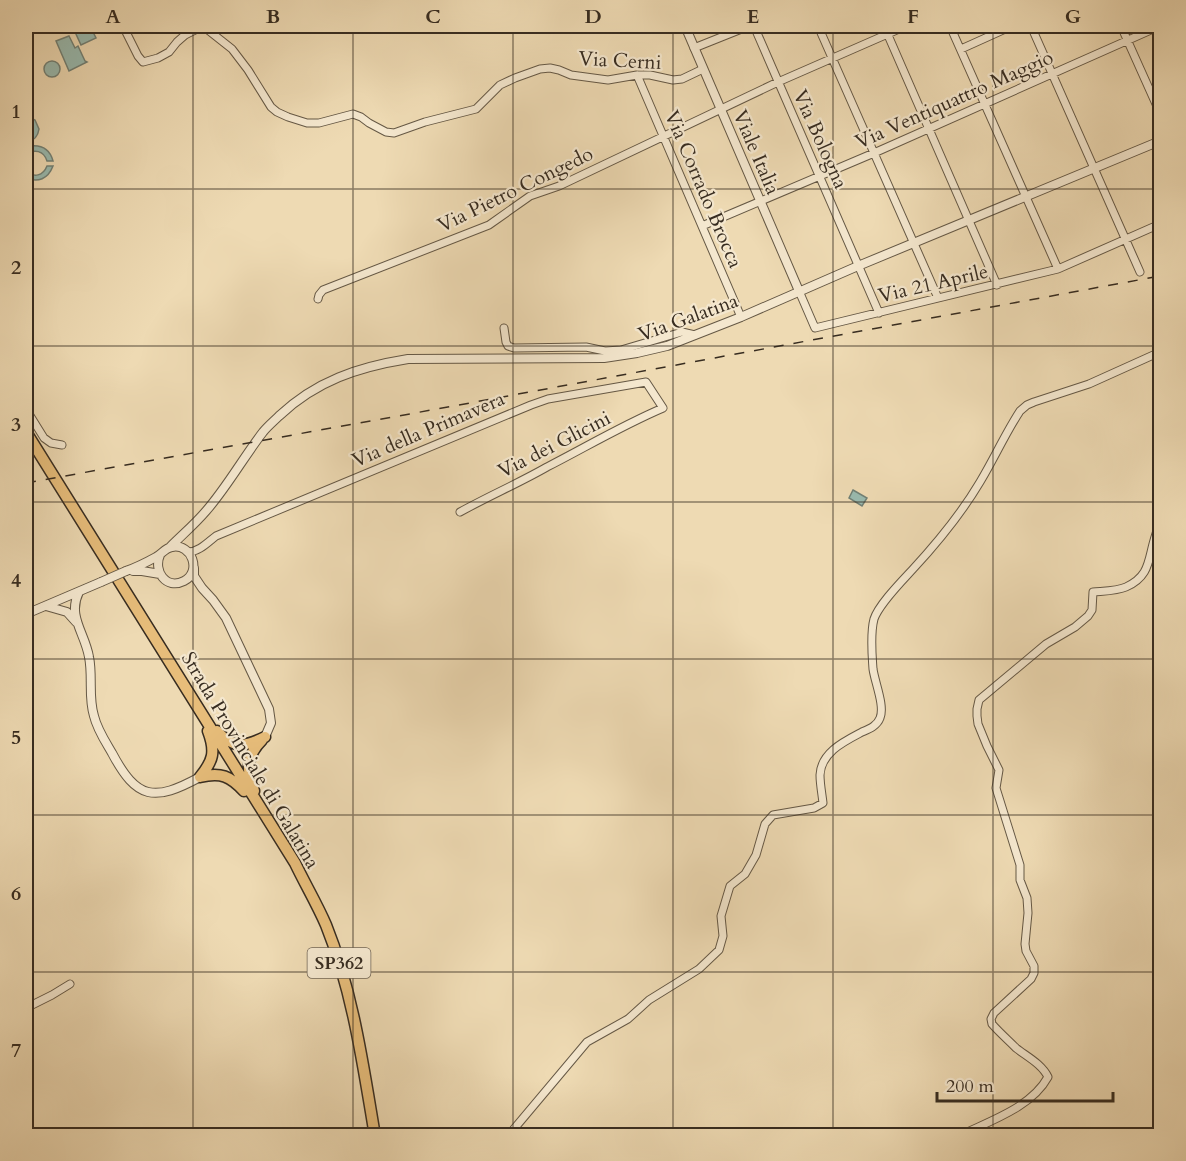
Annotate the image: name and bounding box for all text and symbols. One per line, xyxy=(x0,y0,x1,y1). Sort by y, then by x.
text: A xyxy=(105,3,121,30)
text: B xyxy=(266,3,280,30)
text: C xyxy=(425,3,441,30)
text: D xyxy=(584,3,602,30)
text: E xyxy=(747,3,759,30)
text: F xyxy=(907,3,919,30)
text: G xyxy=(1065,3,1081,30)
street label: Via Ventiquattro Maggio xyxy=(851,43,1058,155)
street label: Via Cerni xyxy=(578,45,662,76)
street label: Via Bologna xyxy=(787,85,855,193)
text: 1 xyxy=(11,98,21,125)
street label: Via Corrado Brocca xyxy=(658,106,749,273)
street label: Viale Italia xyxy=(727,106,787,199)
street label: Via Pietro Congedo xyxy=(433,140,598,239)
text: 2 xyxy=(11,254,21,281)
street label: Via 21 Aprile xyxy=(875,258,991,309)
street label: Via Galatina xyxy=(634,287,742,348)
street label: Via della Primavera xyxy=(348,385,509,474)
street label: Via dei Glicini xyxy=(493,404,616,484)
text: 3 xyxy=(11,411,21,438)
text: 4 xyxy=(11,567,21,594)
street label: Strada Provinciale di Galatina xyxy=(175,647,326,874)
text: 5 xyxy=(11,724,21,751)
text: 6 xyxy=(11,880,21,907)
road number: SP362 xyxy=(308,948,370,978)
text: 7 xyxy=(11,1037,21,1064)
scale bar xyxy=(937,1065,1112,1103)
text: 200 m xyxy=(946,1074,994,1099)

